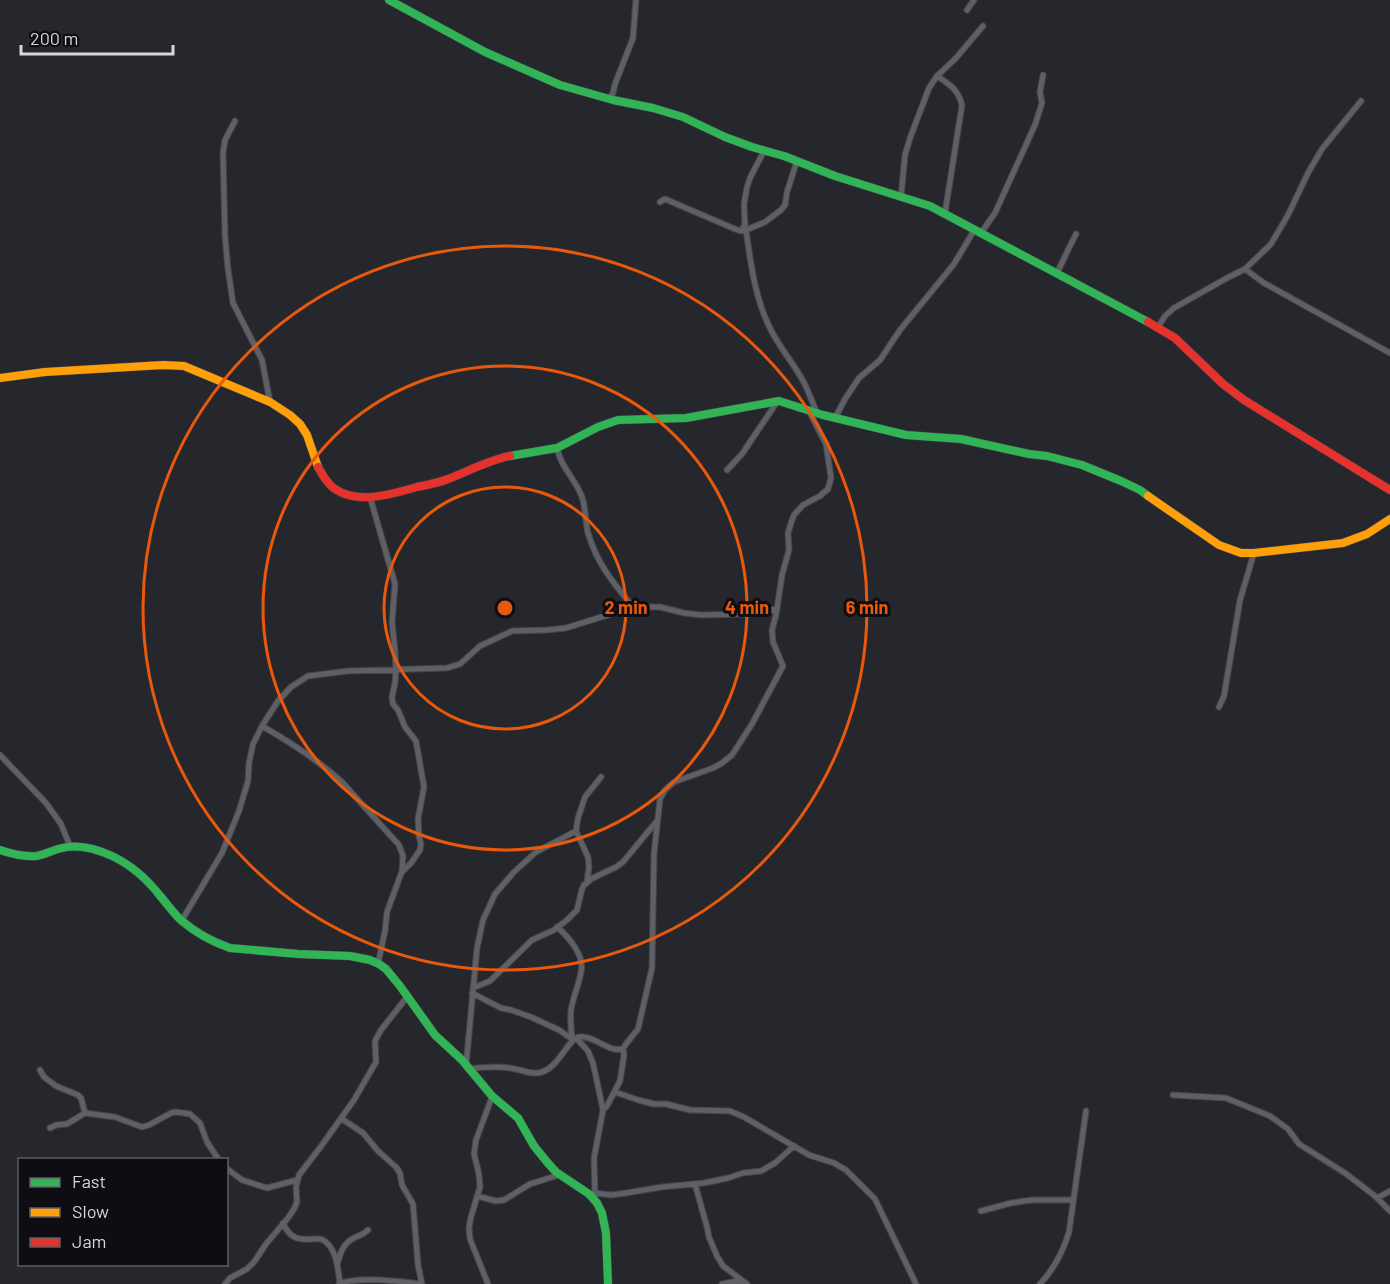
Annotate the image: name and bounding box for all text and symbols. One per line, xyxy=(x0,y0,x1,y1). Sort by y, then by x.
scale bar xyxy=(21,18,172,56)
text: 200 m xyxy=(30,27,78,49)
text: 2 min xyxy=(604,596,648,618)
text: 4 min xyxy=(725,596,769,618)
text: 6 min xyxy=(846,596,888,618)
centre of rings xyxy=(495,598,515,618)
legend xyxy=(18,1158,228,1266)
text: Fast xyxy=(72,1170,106,1192)
text: Slow xyxy=(72,1200,109,1222)
text: Jam xyxy=(72,1230,106,1252)

